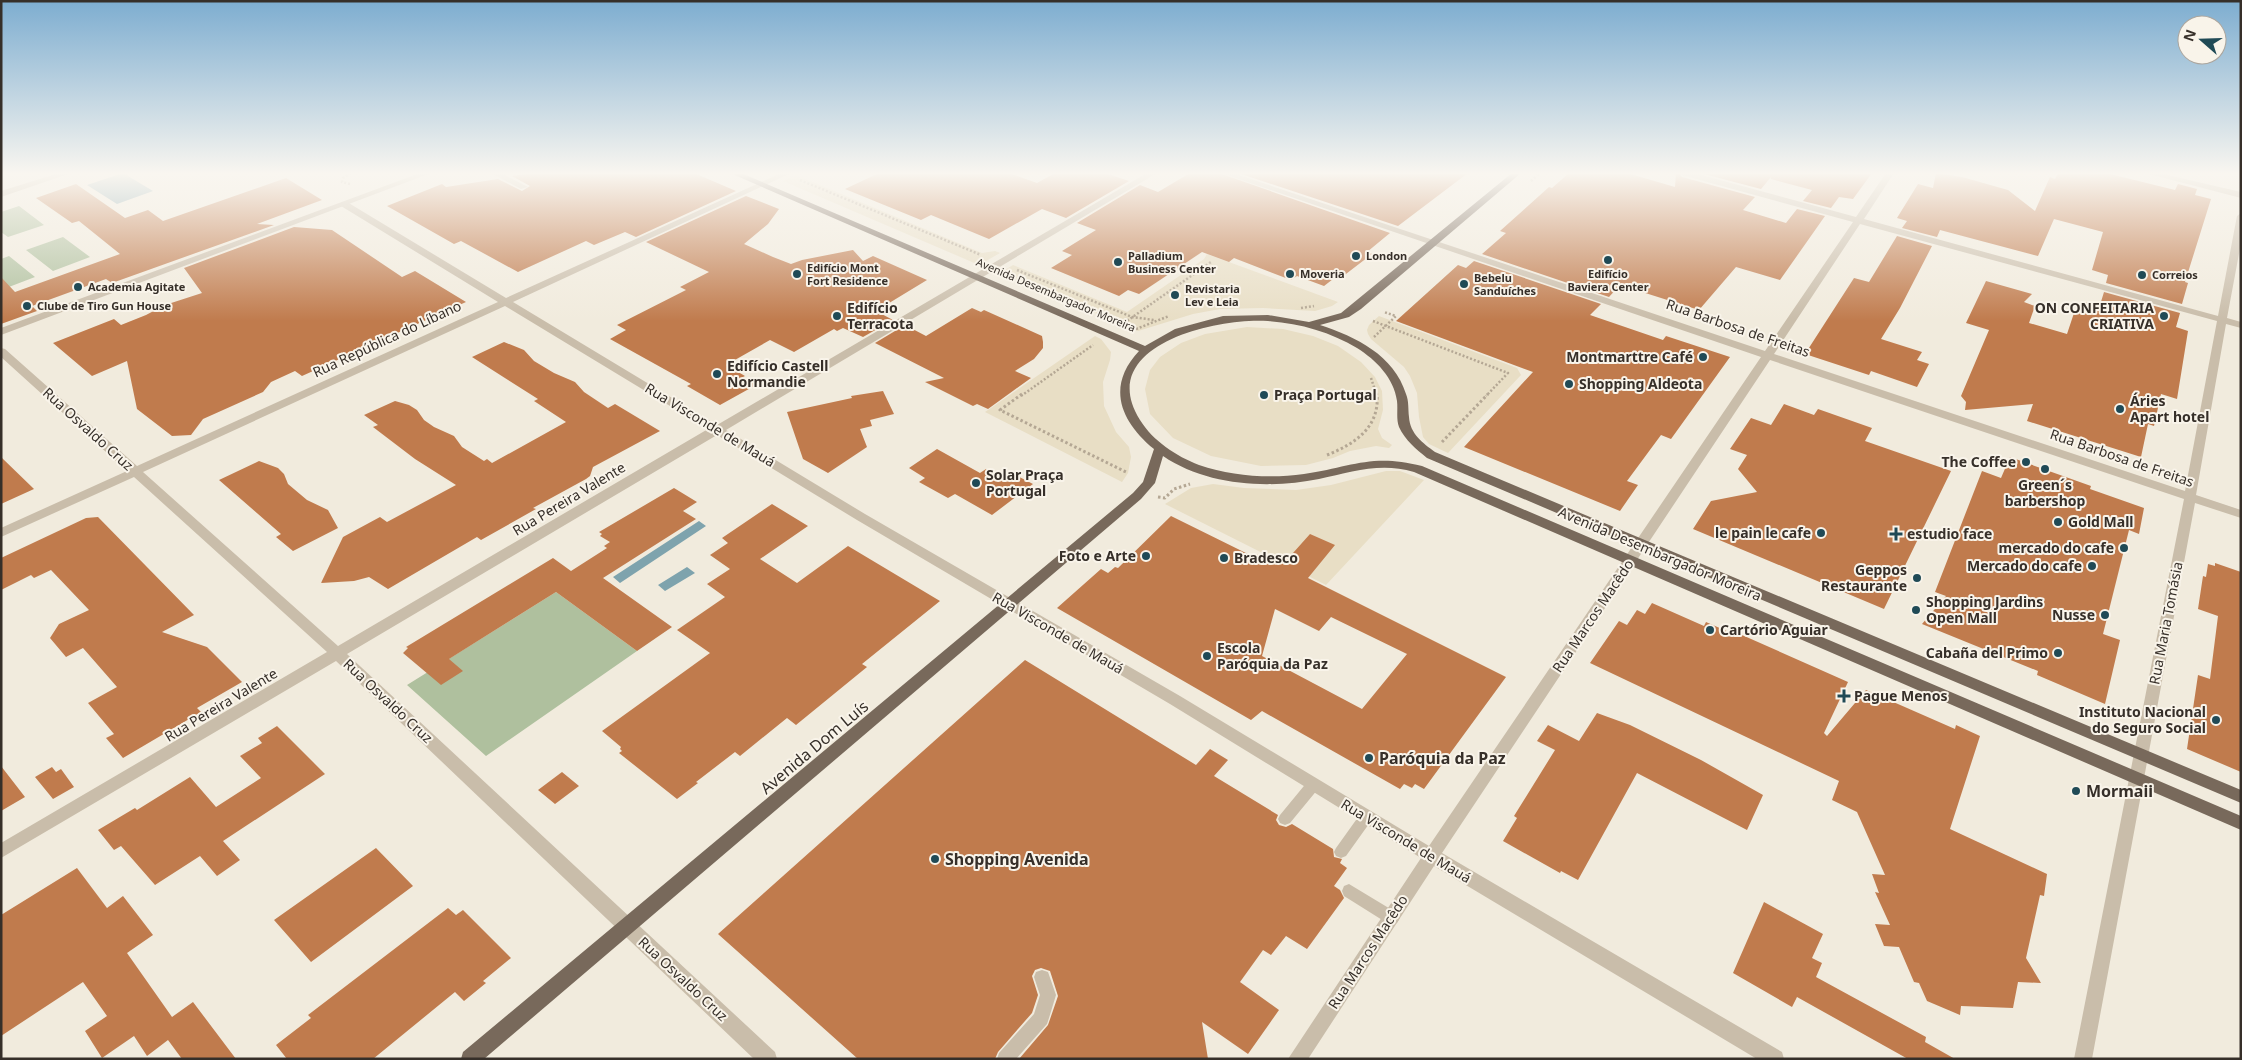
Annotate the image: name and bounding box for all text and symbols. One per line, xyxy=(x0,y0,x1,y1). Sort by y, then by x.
north arrow xyxy=(2177,15,2227,65)
text: N xyxy=(2178,27,2200,44)
place label: Palladium Business Center xyxy=(1128,248,1216,276)
place label: London xyxy=(1366,248,1407,263)
marker: London xyxy=(1350,250,1362,262)
street label: Avenida Desembargador Moreira xyxy=(974,254,1138,335)
marker: Edifício Baviera Center xyxy=(1602,254,1614,266)
marker: Palladium Business Center xyxy=(1112,256,1124,268)
place label: Edifício Mont Fort Residence xyxy=(807,260,888,288)
place label: Moveria xyxy=(1300,266,1345,281)
place label: Edifício Baviera Center xyxy=(1567,266,1649,294)
place label: Correios xyxy=(2152,267,2198,282)
marker: Edifício Mont Fort Residence xyxy=(791,268,803,280)
marker: Moveria xyxy=(1284,268,1296,280)
marker: Correios xyxy=(2136,269,2148,281)
place label: Bebelu Sanduíches xyxy=(1474,270,1537,298)
marker: Bebelu Sanduíches xyxy=(1458,278,1470,290)
place label: Academia Agitate xyxy=(88,279,186,294)
marker: Academia Agitate xyxy=(72,281,84,293)
place label: Revistaria Lev e Leia xyxy=(1185,281,1240,309)
marker: Revistaria Lev e Leia xyxy=(1169,289,1181,301)
street label: Rua Barbosa de Freitas xyxy=(1664,294,1813,361)
street label: Rua República do Líbano xyxy=(309,296,464,381)
place label: Clube de Tiro Gun House xyxy=(37,298,171,313)
place label: Edifício Terracota xyxy=(847,298,914,333)
place label: ON CONFEITARIA CRIATIVA xyxy=(2035,298,2154,333)
marker: Clube de Tiro Gun House xyxy=(21,300,33,312)
marker: Edifício Terracota xyxy=(831,310,843,322)
marker: ON CONFEITARIA CRIATIVA xyxy=(2158,310,2170,322)
place label: Montmarttre Café xyxy=(1566,347,1693,366)
marker: Montmarttre Café xyxy=(1697,351,1709,363)
place label: Edifício Castell Normandie xyxy=(727,356,828,391)
marker: Edifício Castell Normandie xyxy=(711,368,723,380)
place label: Shopping Aldeota xyxy=(1579,374,1702,393)
street label: Rua Visconde de Mauá xyxy=(642,378,779,471)
marker: Shopping Aldeota xyxy=(1563,378,1575,390)
street label: Rua Osvaldo Cruz xyxy=(39,383,138,475)
place label: Praça Portugal xyxy=(1274,385,1377,404)
marker: Praça Portugal xyxy=(1258,389,1270,401)
place label: Áries Apart hotel xyxy=(2130,391,2209,426)
marker: Áries Apart hotel xyxy=(2114,403,2126,415)
street label: Rua Barbosa de Freitas xyxy=(2048,424,2197,491)
place label: The Coffee xyxy=(1942,452,2016,471)
marker: The Coffee xyxy=(2020,456,2032,468)
street label: Rua Pereira Valente xyxy=(509,457,629,540)
marker: Green´s barbershop xyxy=(2039,463,2051,475)
place label: Solar Praça Portugal xyxy=(986,465,1064,500)
place label: Green´s barbershop xyxy=(2005,475,2085,510)
marker: Solar Praça Portugal xyxy=(970,477,982,489)
street label: Avenida Desembargador Moreira xyxy=(1556,502,1765,605)
place label: Gold Mall xyxy=(2068,512,2133,531)
marker: Gold Mall xyxy=(2052,516,2064,528)
place label: le pain le cafe xyxy=(1715,523,1811,542)
place label: estudio face xyxy=(1907,524,1992,543)
marker: le pain le cafe xyxy=(1815,527,1827,539)
marker: estudio face xyxy=(1889,527,1903,541)
place label: mercado do cafe xyxy=(1999,538,2114,557)
marker: mercado do cafe xyxy=(2118,542,2130,554)
place label: Foto e Arte xyxy=(1059,546,1136,565)
place label: Bradesco xyxy=(1234,548,1298,567)
marker: Foto e Arte xyxy=(1140,550,1152,562)
marker: Bradesco xyxy=(1218,552,1230,564)
street label: Rua Marcos Macêdo xyxy=(1548,555,1638,676)
place label: Mercado do cafe xyxy=(1967,556,2082,575)
place label: Geppos Restaurante xyxy=(1821,560,1907,595)
marker: Mercado do cafe xyxy=(2086,560,2098,572)
street label: Rua Maria Tomásia xyxy=(2144,560,2187,686)
marker: Geppos Restaurante xyxy=(1911,572,1923,584)
street label: Rua Visconde de Mauá xyxy=(989,587,1127,678)
place label: Shopping Jardins Open Mall xyxy=(1926,592,2043,627)
marker: Shopping Jardins Open Mall xyxy=(1910,604,1922,616)
place label: Nusse xyxy=(2052,605,2095,624)
marker: Nusse xyxy=(2099,609,2111,621)
place label: Cartório Aguiar xyxy=(1720,620,1828,639)
marker: Cartório Aguiar xyxy=(1704,624,1716,636)
place label: Escola Paróquia da Paz xyxy=(1217,638,1328,673)
place label: Cabaña del Primo xyxy=(1926,643,2048,662)
marker: Cabaña del Primo xyxy=(2052,647,2064,659)
marker: Escola Paróquia da Paz xyxy=(1201,650,1213,662)
street label: Rua Osvaldo Cruz xyxy=(340,654,437,747)
street label: Rua Pereira Valente xyxy=(161,663,281,746)
place label: Pague Menos xyxy=(1854,686,1947,705)
marker: Pague Menos xyxy=(1838,690,1850,702)
street label: Avenida Dom Luís xyxy=(755,695,873,799)
place label: Instituto Nacional do Seguro Social xyxy=(2079,702,2206,737)
marker: Instituto Nacional do Seguro Social xyxy=(2210,714,2222,726)
place label: Paróquia da Paz xyxy=(1379,747,1506,769)
marker: Paróquia da Paz xyxy=(1363,752,1375,764)
place label: Mormaii xyxy=(2086,780,2153,802)
marker: Mormaii xyxy=(2070,785,2082,797)
street label: Rua Visconde de Mauá xyxy=(1338,794,1475,887)
place label: Shopping Avenida xyxy=(945,848,1089,870)
marker: Shopping Avenida xyxy=(929,853,941,865)
street label: Rua Marcos Macêdo xyxy=(1323,891,1412,1013)
street label: Rua Osvaldo Cruz xyxy=(635,932,732,1025)

